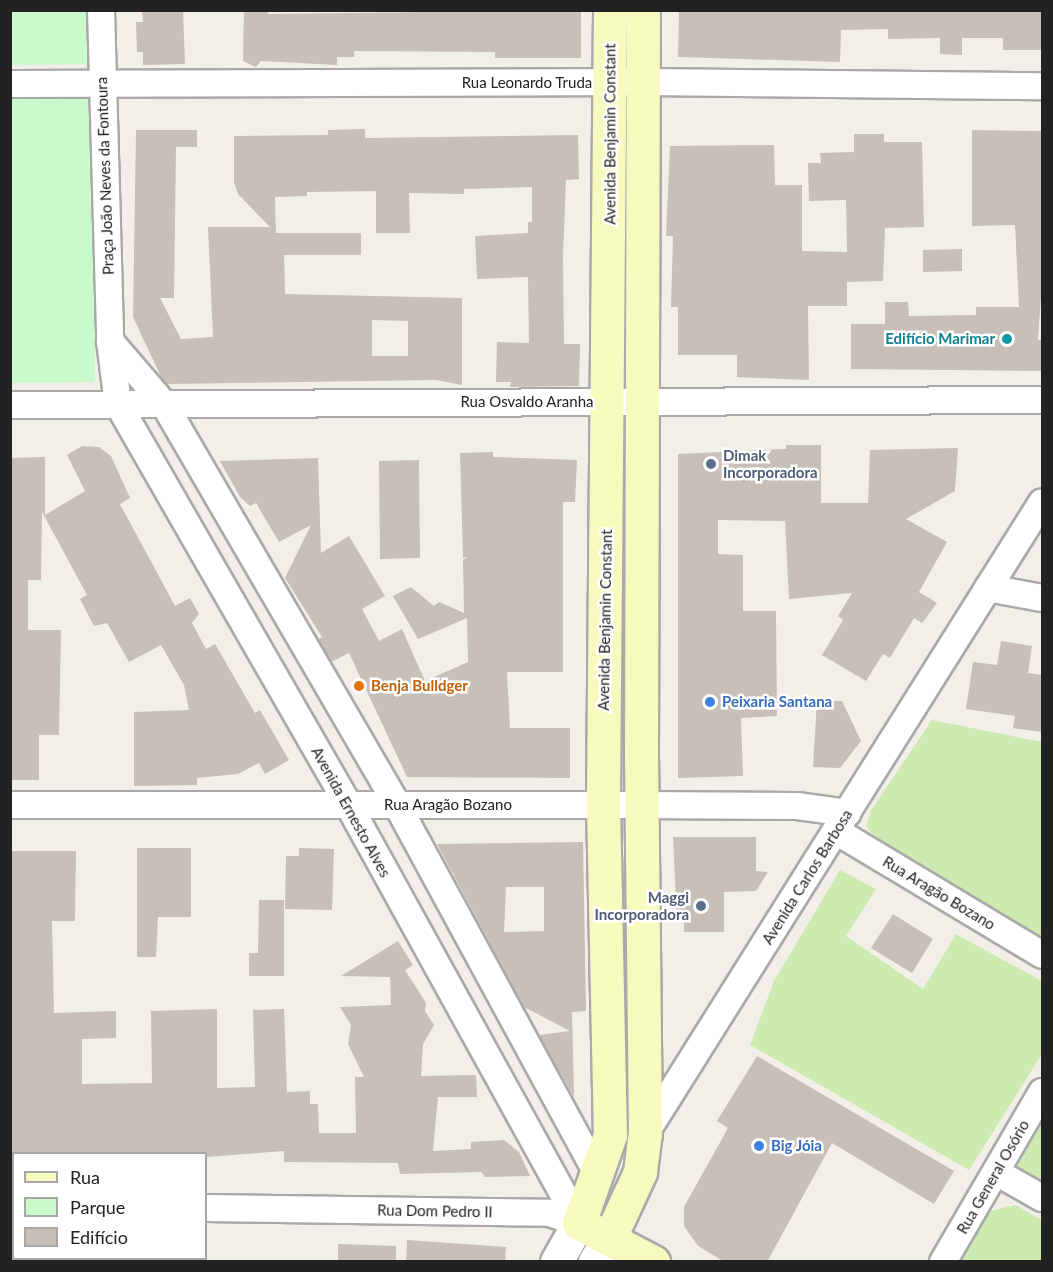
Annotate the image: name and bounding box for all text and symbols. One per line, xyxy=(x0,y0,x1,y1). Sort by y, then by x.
street label: Avenida Benjamin Constant xyxy=(601,43,619,225)
street label: Rua Leonardo Truda xyxy=(462,74,592,92)
street label: Praça João Neves da Fontoura xyxy=(93,76,117,276)
place label: Edifício Marimar xyxy=(885,330,995,348)
marker: Edifício Marimar xyxy=(1000,332,1014,346)
street label: Rua Osvaldo Aranha xyxy=(460,393,594,411)
place label: Dimak Incorporadora xyxy=(723,446,818,481)
marker: Dimak Incorporadora xyxy=(704,457,718,471)
street label: Avenida Benjamin Constant xyxy=(594,529,616,711)
place label: Benja Bulldger xyxy=(371,677,468,695)
marker: Benja Bulldger xyxy=(352,679,366,693)
place label: Peixaria Santana xyxy=(722,693,832,711)
marker: Peixaria Santana xyxy=(703,695,717,709)
street label: Avenida Ernesto Alves xyxy=(308,743,394,881)
street label: Rua Aragão Bozano xyxy=(384,796,512,814)
street label: Avenida Carlos Barbosa xyxy=(758,806,856,948)
street label: Rua Aragão Bozano xyxy=(879,852,999,934)
place label: Maggi Incorporadora xyxy=(594,888,689,923)
marker: Maggi Incorporadora xyxy=(694,899,708,913)
street label: Rua General Osório xyxy=(953,1117,1033,1237)
place label: Big Jóia xyxy=(771,1137,822,1155)
marker: Big Jóia xyxy=(752,1139,766,1153)
legend xyxy=(12,1152,207,1260)
text: Rua xyxy=(70,1166,100,1188)
text: Parque xyxy=(70,1196,125,1218)
street label: Rua Dom Pedro II xyxy=(377,1201,493,1221)
text: Edifício xyxy=(70,1226,128,1248)

